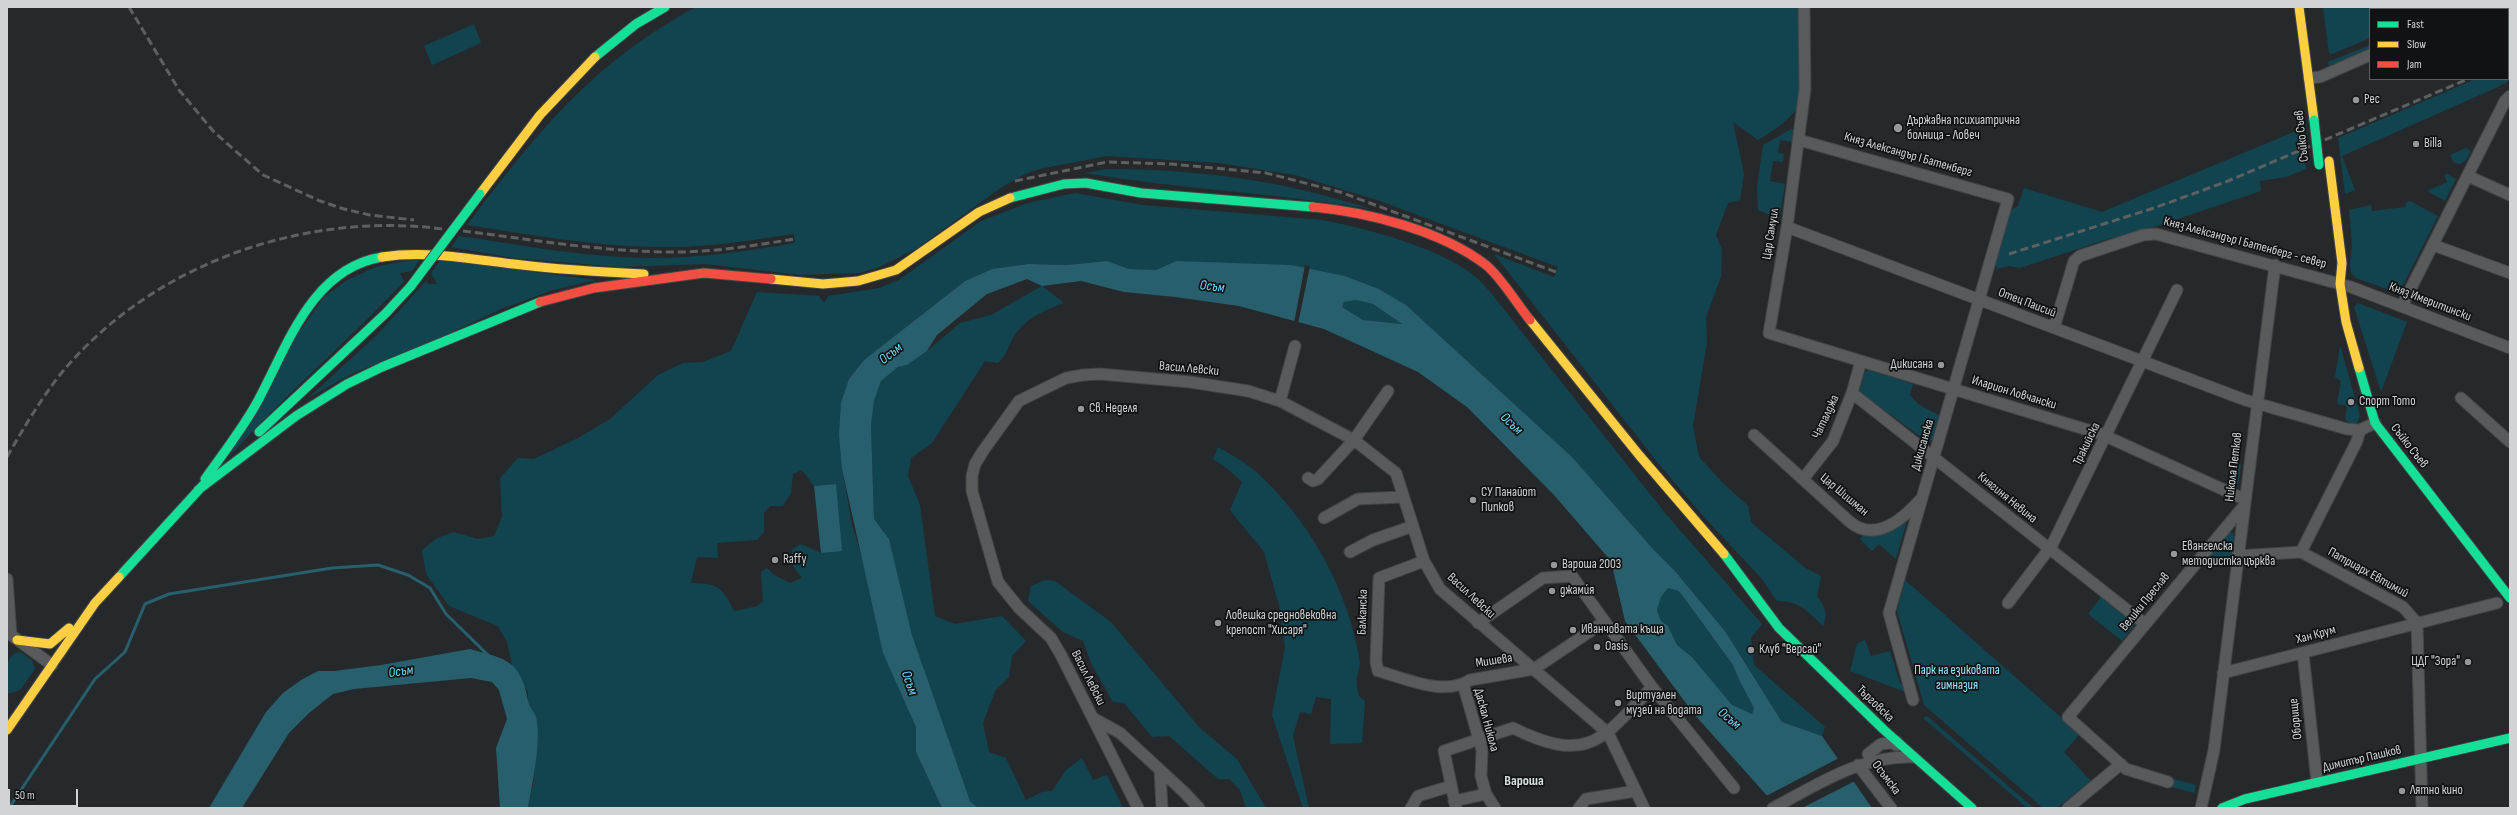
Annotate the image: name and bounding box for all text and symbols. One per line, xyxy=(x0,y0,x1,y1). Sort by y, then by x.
legend xyxy=(2369,8,2509,80)
text: Fast xyxy=(2407,17,2424,32)
text: Slow xyxy=(2407,37,2426,52)
text: Jam xyxy=(2407,57,2422,72)
place label: Рес xyxy=(2364,92,2380,108)
marker: Рес xyxy=(2351,95,2361,105)
street label: Съйко Съев xyxy=(2292,109,2312,163)
place label: Държавна психиатрична болница - Ловеч xyxy=(1907,113,2020,144)
marker: Държавна психиатрична болница - Ловеч xyxy=(1892,122,1904,134)
street label: Княз Александър I Батенберг xyxy=(1842,129,1974,181)
place label: Billa xyxy=(2424,136,2442,152)
marker: Billa xyxy=(2411,139,2421,149)
street label: Цар Самуил xyxy=(1759,207,1783,261)
street label: Княз Александър I Батенберг - север xyxy=(2162,214,2328,272)
water label: Осъм xyxy=(1199,277,1225,297)
street label: Княз Имеритински xyxy=(2387,279,2473,325)
street label: Отец Паисий xyxy=(1996,285,2058,321)
water label: Осъм xyxy=(876,340,906,368)
place label: Дикисана xyxy=(1891,357,1933,373)
street label: Васил Левски xyxy=(1158,359,1220,379)
marker: Дикисана xyxy=(1936,360,1946,370)
street label: Иларион Ловчански xyxy=(1970,373,2058,413)
street label: Чаталджа xyxy=(1809,393,1843,441)
place label: Спорт Тото xyxy=(2359,394,2416,410)
marker: Спорт Тото xyxy=(2346,397,2356,407)
place label: Св. Неделя xyxy=(1089,401,1137,417)
marker: Св. Неделя xyxy=(1076,404,1086,414)
water label: Осъм xyxy=(1496,409,1526,439)
street label: Дикисанска xyxy=(1908,418,1938,472)
street label: Тракийска xyxy=(2070,420,2104,468)
street label: Съйко Съев xyxy=(2387,421,2431,471)
street label: Никола Петков xyxy=(2222,431,2246,503)
street label: Княгиня Невина xyxy=(1974,469,2040,527)
street label: Цар Шишман xyxy=(1817,470,1871,520)
place label: СУ Панайот Пипков xyxy=(1481,485,1536,516)
marker: СУ Панайот Пипков xyxy=(1468,495,1478,505)
place label: Евангелска методистка църква xyxy=(2182,539,2275,570)
street label: Патриарх Евтимий xyxy=(2325,544,2411,602)
marker: Евангелска методистка църква xyxy=(2169,549,2179,559)
place label: Raffy xyxy=(783,552,806,568)
marker: Raffy xyxy=(770,555,780,565)
place label: Вароша 2003 xyxy=(1562,557,1621,573)
marker: Вароша 2003 xyxy=(1549,560,1559,570)
street label: Васил Левски xyxy=(1444,570,1498,622)
street label: Велики Преслав xyxy=(2117,570,2173,634)
place label: джами́я xyxy=(1560,583,1594,599)
marker: джами́я xyxy=(1547,586,1557,596)
street label: Балканска xyxy=(1354,589,1372,635)
place label: Ловешка средновековна крепост "Хисаря" xyxy=(1226,608,1336,639)
marker: Ловешка средновековна крепост "Хисаря" xyxy=(1213,618,1223,628)
place label: Иванчовата къща xyxy=(1581,622,1664,638)
street label: Хан Крум xyxy=(2294,622,2338,648)
marker: Иванчовата къща xyxy=(1568,625,1578,635)
place label: Oasis xyxy=(1605,639,1628,655)
marker: Oasis xyxy=(1592,642,1602,652)
place label: Клуб "Версай" xyxy=(1759,642,1821,658)
marker: Клуб "Версай" xyxy=(1746,645,1756,655)
street label: Васил Левски xyxy=(1067,648,1109,708)
street label: Мишева xyxy=(1474,650,1514,672)
place label: ЦДГ "Зора" xyxy=(2411,654,2460,670)
marker: ЦДГ "Зора" xyxy=(2463,657,2473,667)
water label: Осъм xyxy=(388,662,414,682)
park label: Парк на езиковата гимназия xyxy=(1914,663,2000,694)
water label: Осъм xyxy=(897,669,921,697)
street label: Търговска xyxy=(1853,682,1897,726)
street label: Даскал Никола xyxy=(1470,687,1502,753)
place label: Виртуален музей на водата xyxy=(1626,688,1702,719)
marker: Виртуален музей на водата xyxy=(1613,698,1623,708)
street label: Оборище xyxy=(2286,698,2306,740)
water label: Осъм xyxy=(1714,705,1744,733)
street label: Димитър Пашков xyxy=(2321,742,2403,776)
street label: Осъмска xyxy=(1868,758,1904,798)
district label: Вароша xyxy=(1504,773,1544,789)
scale bar xyxy=(10,781,80,807)
place label: Лятно кино xyxy=(2410,783,2463,799)
marker: Лятно кино xyxy=(2397,786,2407,796)
text: 50 m xyxy=(15,788,35,803)

